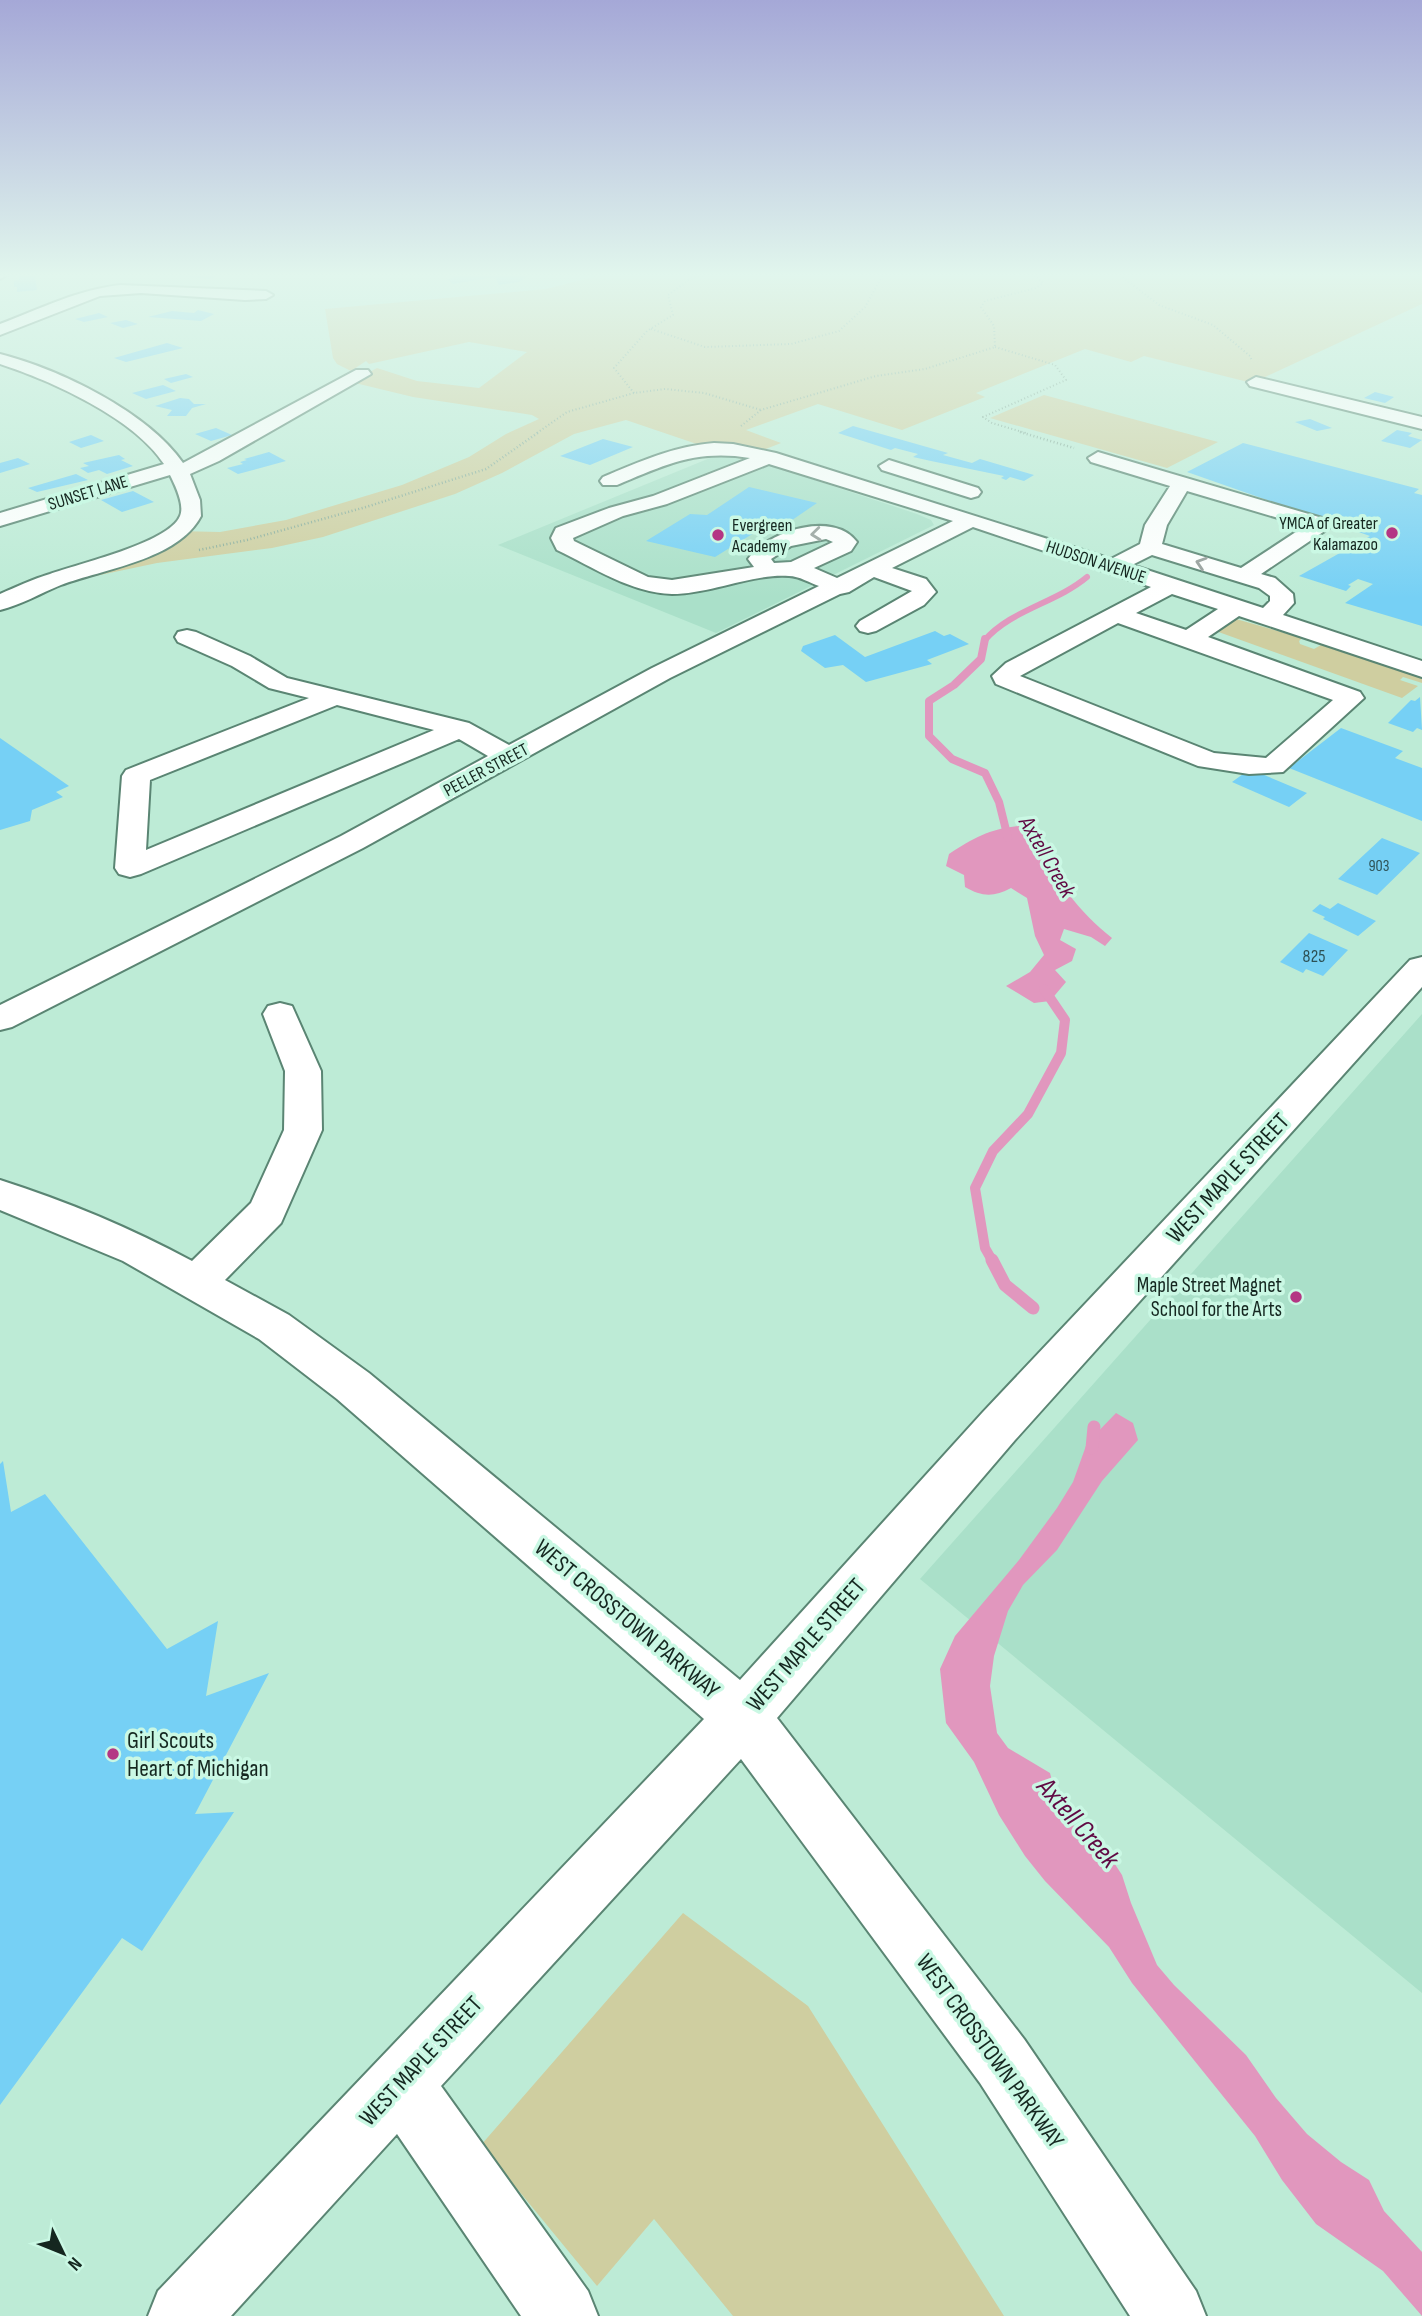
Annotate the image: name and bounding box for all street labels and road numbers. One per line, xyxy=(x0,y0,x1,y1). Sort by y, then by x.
street label: SUNSET LANE xyxy=(46,471,130,515)
street label: HUDSON AVENUE xyxy=(1044,536,1148,588)
street label: PEELER STREET xyxy=(440,739,532,801)
street label: WEST MAPLE STREET xyxy=(1160,1107,1296,1249)
street label: WEST CROSSTOWN PARKWAY xyxy=(529,1533,725,1705)
street label: WEST MAPLE STREET xyxy=(740,1572,872,1717)
street label: WEST CROSSTOWN PARKWAY xyxy=(910,1948,1070,2154)
street label: WEST MAPLE STREET xyxy=(353,1990,489,2132)

